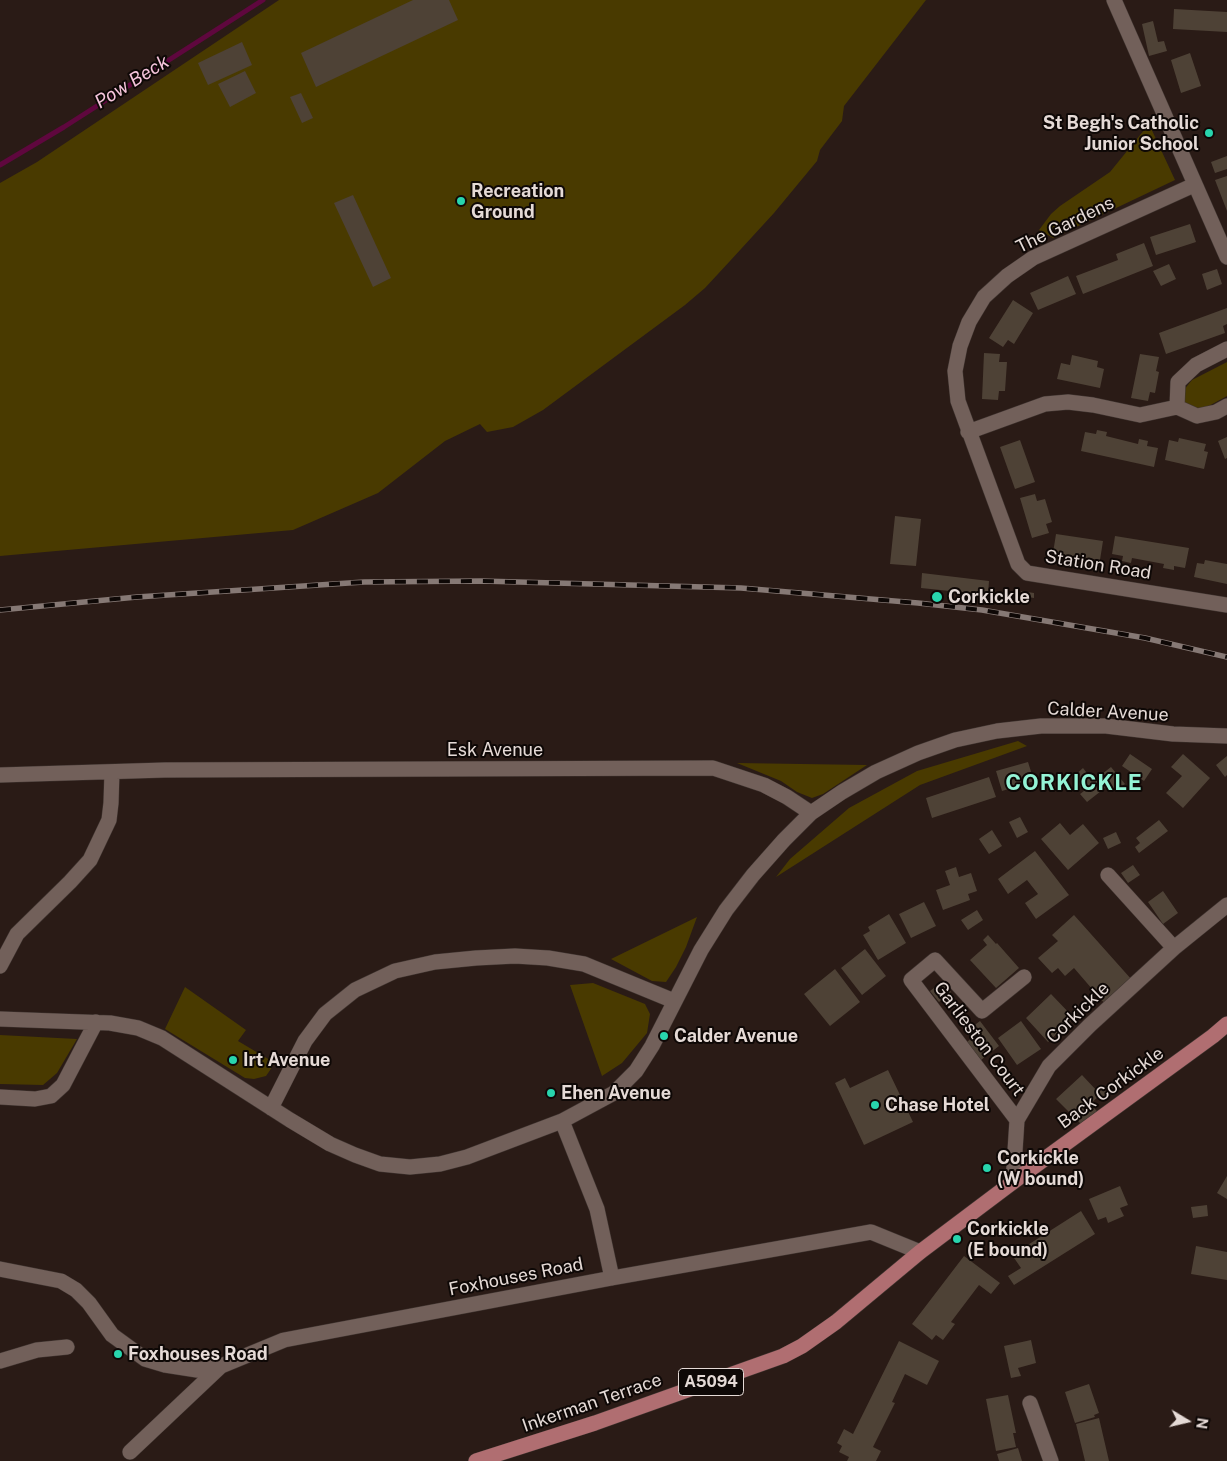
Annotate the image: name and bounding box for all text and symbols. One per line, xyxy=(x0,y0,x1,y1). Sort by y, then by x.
water label: Pow Beck xyxy=(91,50,173,114)
place label: St Begh's Catholic Junior School xyxy=(1043,112,1199,154)
marker: St Begh's Catholic Junior School xyxy=(1203,127,1215,139)
place label: Recreation Ground xyxy=(471,180,564,222)
street label: The Gardens xyxy=(1013,192,1117,258)
marker: Recreation Ground xyxy=(455,195,467,207)
street label: Station Road xyxy=(1043,546,1153,584)
place label: Corkickle xyxy=(948,586,1030,608)
marker: Corkickle xyxy=(930,590,944,604)
street label: Calder Avenue xyxy=(1047,698,1169,726)
street label: Esk Avenue xyxy=(447,739,543,761)
district label: CORKICKLE xyxy=(1004,770,1144,796)
street label: Garlieston Court xyxy=(929,978,1029,1100)
street label: Corkickle xyxy=(1042,978,1114,1048)
place label: Calder Avenue xyxy=(674,1025,798,1047)
marker: Calder Avenue xyxy=(658,1030,670,1042)
street label: Back Corkickle xyxy=(1054,1042,1168,1134)
place label: Irt Avenue xyxy=(243,1049,330,1071)
marker: Irt Avenue xyxy=(227,1054,239,1066)
place label: Ehen Avenue xyxy=(561,1082,671,1104)
marker: Ehen Avenue xyxy=(545,1087,557,1099)
place label: Chase Hotel xyxy=(885,1094,990,1116)
marker: Chase Hotel xyxy=(869,1099,881,1111)
place label: Corkickle (W bound) xyxy=(997,1147,1084,1190)
marker: Corkickle (W bound) xyxy=(981,1162,993,1174)
place label: Corkickle (E bound) xyxy=(967,1218,1049,1260)
marker: Corkickle (E bound) xyxy=(951,1233,963,1245)
street label: Foxhouses Road xyxy=(447,1253,585,1301)
place label: Foxhouses Road xyxy=(128,1343,268,1365)
marker: Foxhouses Road xyxy=(112,1348,124,1360)
road number: A5094 xyxy=(678,1368,744,1395)
street label: Inkerman Terrace xyxy=(520,1369,664,1437)
north arrow xyxy=(1162,1396,1212,1446)
text: N xyxy=(1193,1417,1211,1430)

